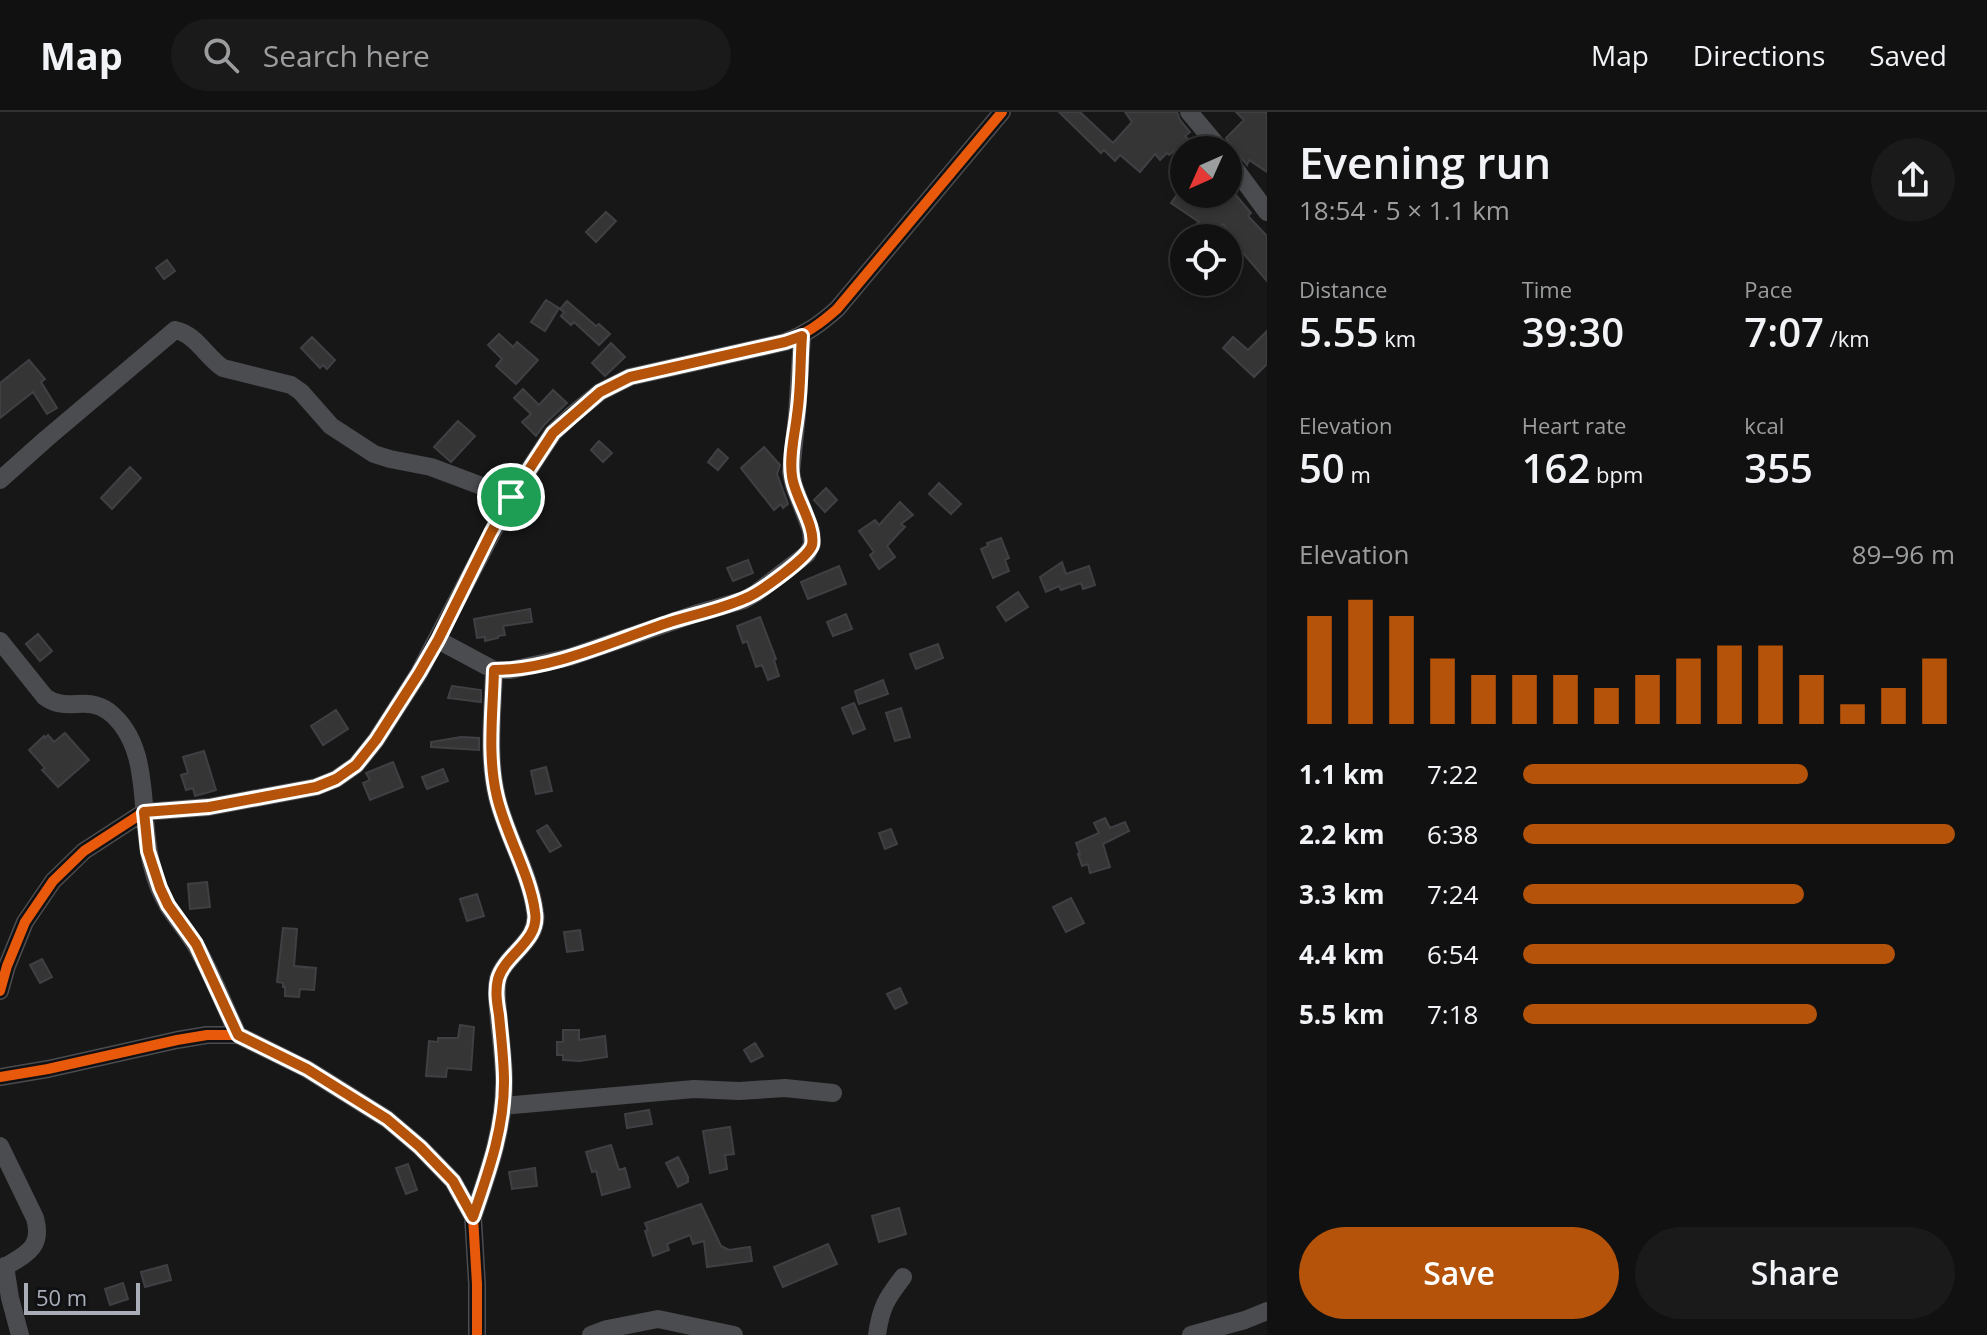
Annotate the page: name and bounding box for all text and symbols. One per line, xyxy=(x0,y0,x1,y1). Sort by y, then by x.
search box xyxy=(171,19,731,91)
text: Map xyxy=(40,29,123,81)
icon: search xyxy=(199,33,243,77)
text: Search here xyxy=(263,35,430,76)
text: Map xyxy=(1591,36,1649,74)
text: Directions xyxy=(1693,36,1825,74)
text: Saved xyxy=(1869,36,1947,74)
text: Evening run xyxy=(1299,132,1551,192)
north arrow xyxy=(1170,136,1242,208)
map controls xyxy=(1170,136,1242,296)
button: share xyxy=(1871,138,1955,222)
text: 18:54 · 5 × 1.1 km xyxy=(1299,192,1510,228)
button: locate xyxy=(1170,224,1242,296)
text: Distance xyxy=(1299,274,1387,304)
text: Time xyxy=(1522,274,1572,304)
text: Pace xyxy=(1744,274,1793,304)
text: 5.55 xyxy=(1299,304,1379,359)
text: 39:30 xyxy=(1522,304,1624,359)
text: 7:07 xyxy=(1744,304,1824,359)
text: km xyxy=(1379,323,1416,353)
text: /km xyxy=(1824,323,1870,353)
text: Elevation xyxy=(1299,410,1392,440)
text: Heart rate xyxy=(1522,410,1626,440)
text: kcal xyxy=(1744,410,1784,440)
text: 50 xyxy=(1299,440,1345,495)
text: 162 xyxy=(1522,440,1590,495)
text: 355 xyxy=(1744,440,1813,495)
text: m xyxy=(1345,459,1371,489)
text: bpm xyxy=(1590,459,1643,489)
pin xyxy=(477,463,545,531)
icon: arrive xyxy=(489,475,533,519)
text: Elevation xyxy=(1299,536,1409,572)
text: 89–96 m xyxy=(1852,536,1955,572)
text: 1.1 km xyxy=(1299,756,1385,792)
text: 7:22 xyxy=(1427,756,1478,792)
text: 2.2 km xyxy=(1299,816,1385,852)
text: 6:38 xyxy=(1427,816,1478,852)
text: 3.3 km xyxy=(1299,876,1385,912)
text: 7:24 xyxy=(1427,876,1478,912)
text: 4.4 km xyxy=(1299,936,1385,972)
text: 6:54 xyxy=(1427,936,1478,972)
text: 5.5 km xyxy=(1299,996,1385,1032)
text: 7:18 xyxy=(1427,996,1478,1032)
button: Save xyxy=(1299,1227,1619,1319)
button: Share xyxy=(1635,1227,1955,1319)
scale bar xyxy=(24,1279,140,1315)
text: 50 m xyxy=(36,1282,87,1312)

